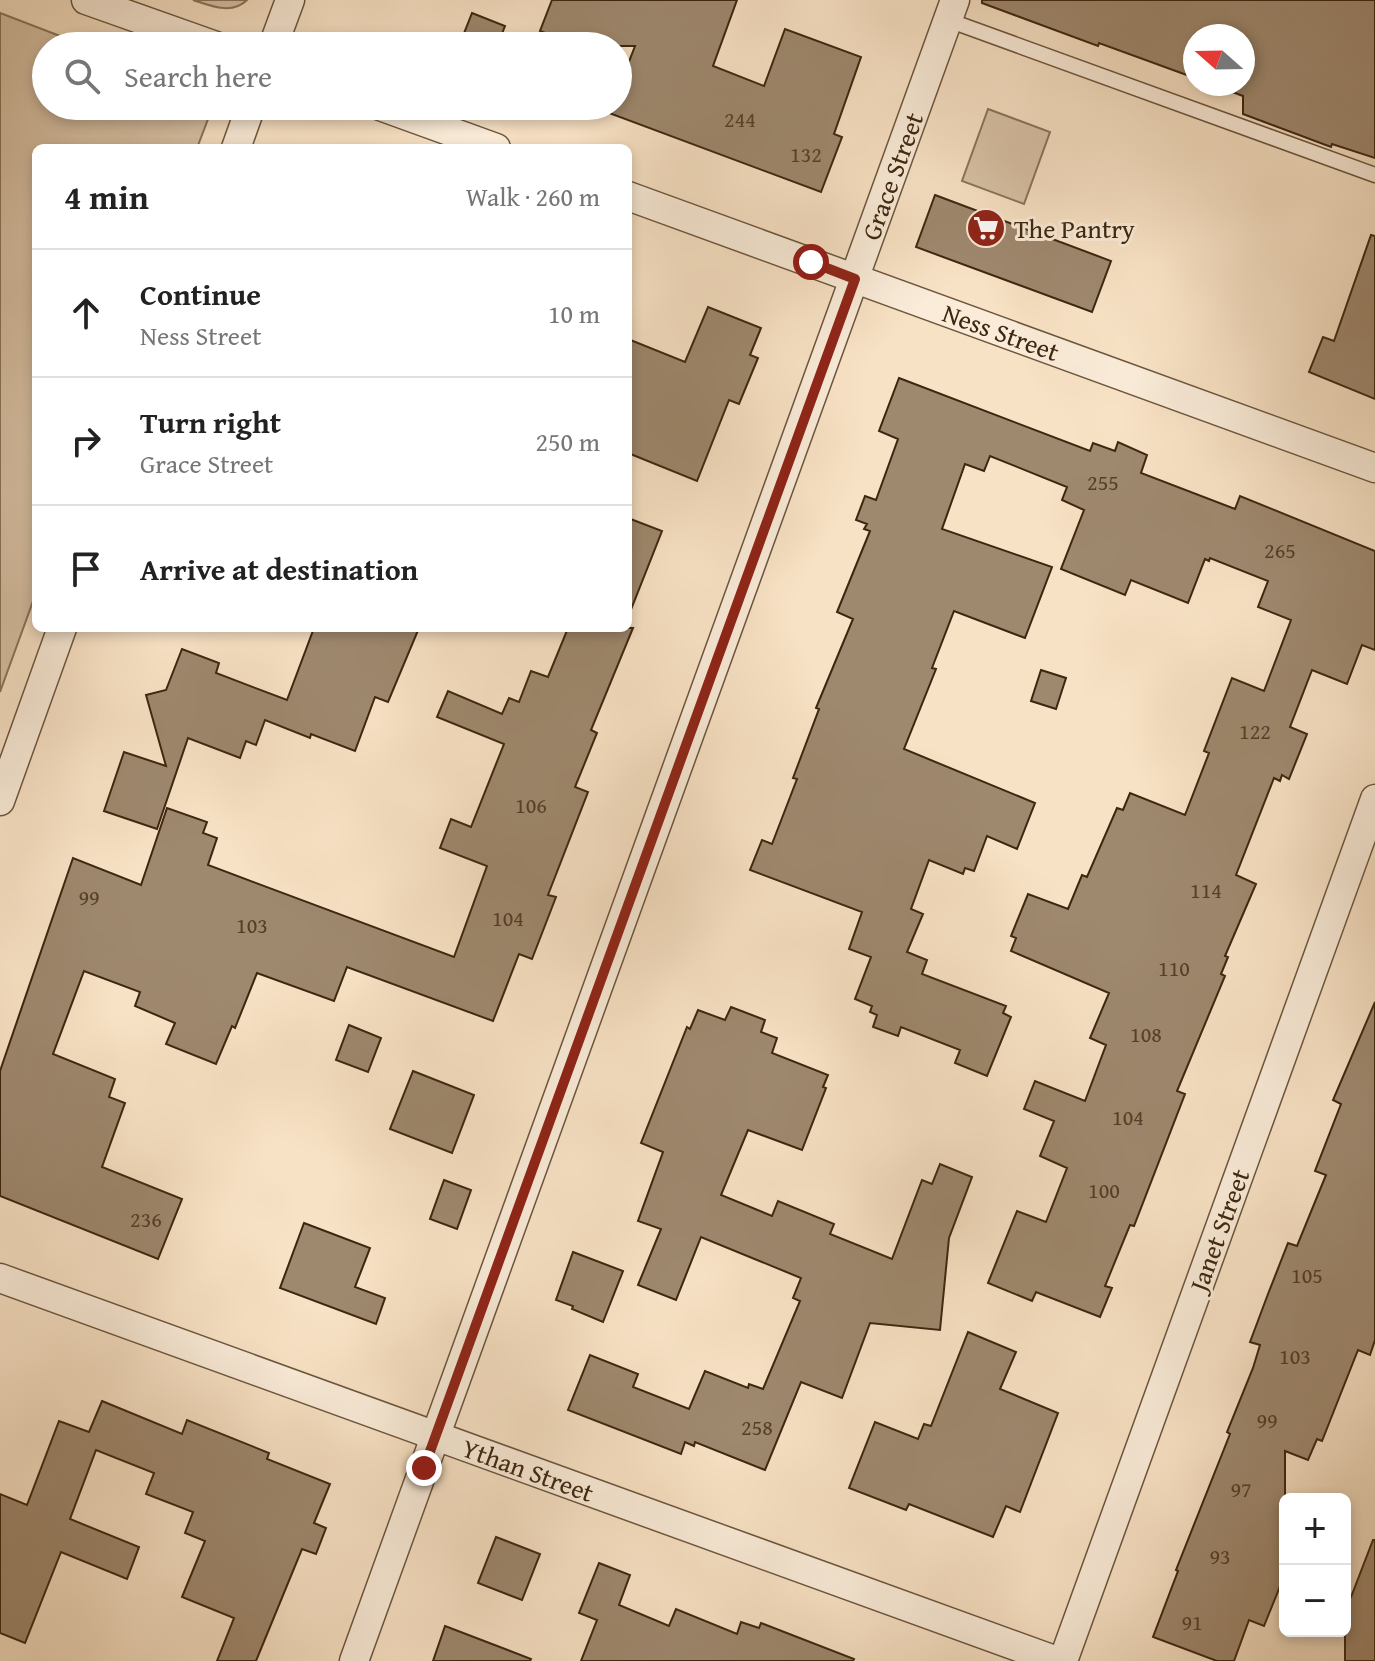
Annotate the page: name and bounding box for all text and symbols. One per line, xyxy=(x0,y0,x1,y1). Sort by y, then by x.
north arrow xyxy=(1183,24,1255,96)
search box xyxy=(32,32,632,120)
icon: search xyxy=(60,54,104,98)
text: Search here xyxy=(124,54,272,98)
house number: 244 xyxy=(724,103,756,135)
street label: Grace Street xyxy=(851,107,933,245)
house number: 132 xyxy=(790,138,822,170)
text: 4 min xyxy=(64,172,149,221)
text: Walk · 260 m xyxy=(466,177,600,216)
supermarket icon: The Pantry xyxy=(965,207,1007,249)
place label: The Pantry xyxy=(1014,209,1135,248)
route start xyxy=(793,244,829,280)
text: Continue xyxy=(140,272,261,316)
icon: ahead xyxy=(64,291,108,335)
street label: Ness Street xyxy=(937,293,1065,371)
text: 10 m xyxy=(548,294,600,333)
text: Ness Street xyxy=(140,316,261,355)
text: Turn right xyxy=(140,400,281,444)
icon: right xyxy=(64,419,108,463)
text: 250 m xyxy=(535,422,600,461)
text: Grace Street xyxy=(140,444,273,483)
house number: 255 xyxy=(1087,466,1119,498)
house number: 265 xyxy=(1264,534,1296,566)
icon: arrive xyxy=(64,547,108,591)
text: Arrive at destination xyxy=(140,547,418,591)
house number: 122 xyxy=(1239,715,1271,747)
house number: 106 xyxy=(515,789,547,821)
house number: 114 xyxy=(1190,874,1222,906)
house number: 99 xyxy=(78,881,100,913)
house number: 104 xyxy=(492,902,524,934)
house number: 103 xyxy=(236,909,268,941)
house number: 110 xyxy=(1158,952,1190,984)
house number: 108 xyxy=(1130,1018,1162,1050)
house number: 104 xyxy=(1112,1101,1144,1133)
street label: Janet Street xyxy=(1178,1163,1259,1300)
house number: 100 xyxy=(1088,1174,1120,1206)
house number: 236 xyxy=(130,1203,162,1235)
house number: 105 xyxy=(1291,1259,1323,1291)
house number: 103 xyxy=(1279,1340,1311,1372)
house number: 99 xyxy=(1256,1404,1278,1436)
house number: 258 xyxy=(741,1411,773,1443)
street label: Ythan Street xyxy=(457,1428,599,1512)
route end xyxy=(406,1450,442,1486)
house number: 97 xyxy=(1230,1473,1252,1505)
map controls xyxy=(1279,1493,1351,1637)
button: + xyxy=(1279,1493,1351,1565)
house number: 93 xyxy=(1209,1540,1231,1572)
button: − xyxy=(1279,1565,1351,1637)
house number: 91 xyxy=(1181,1606,1203,1638)

